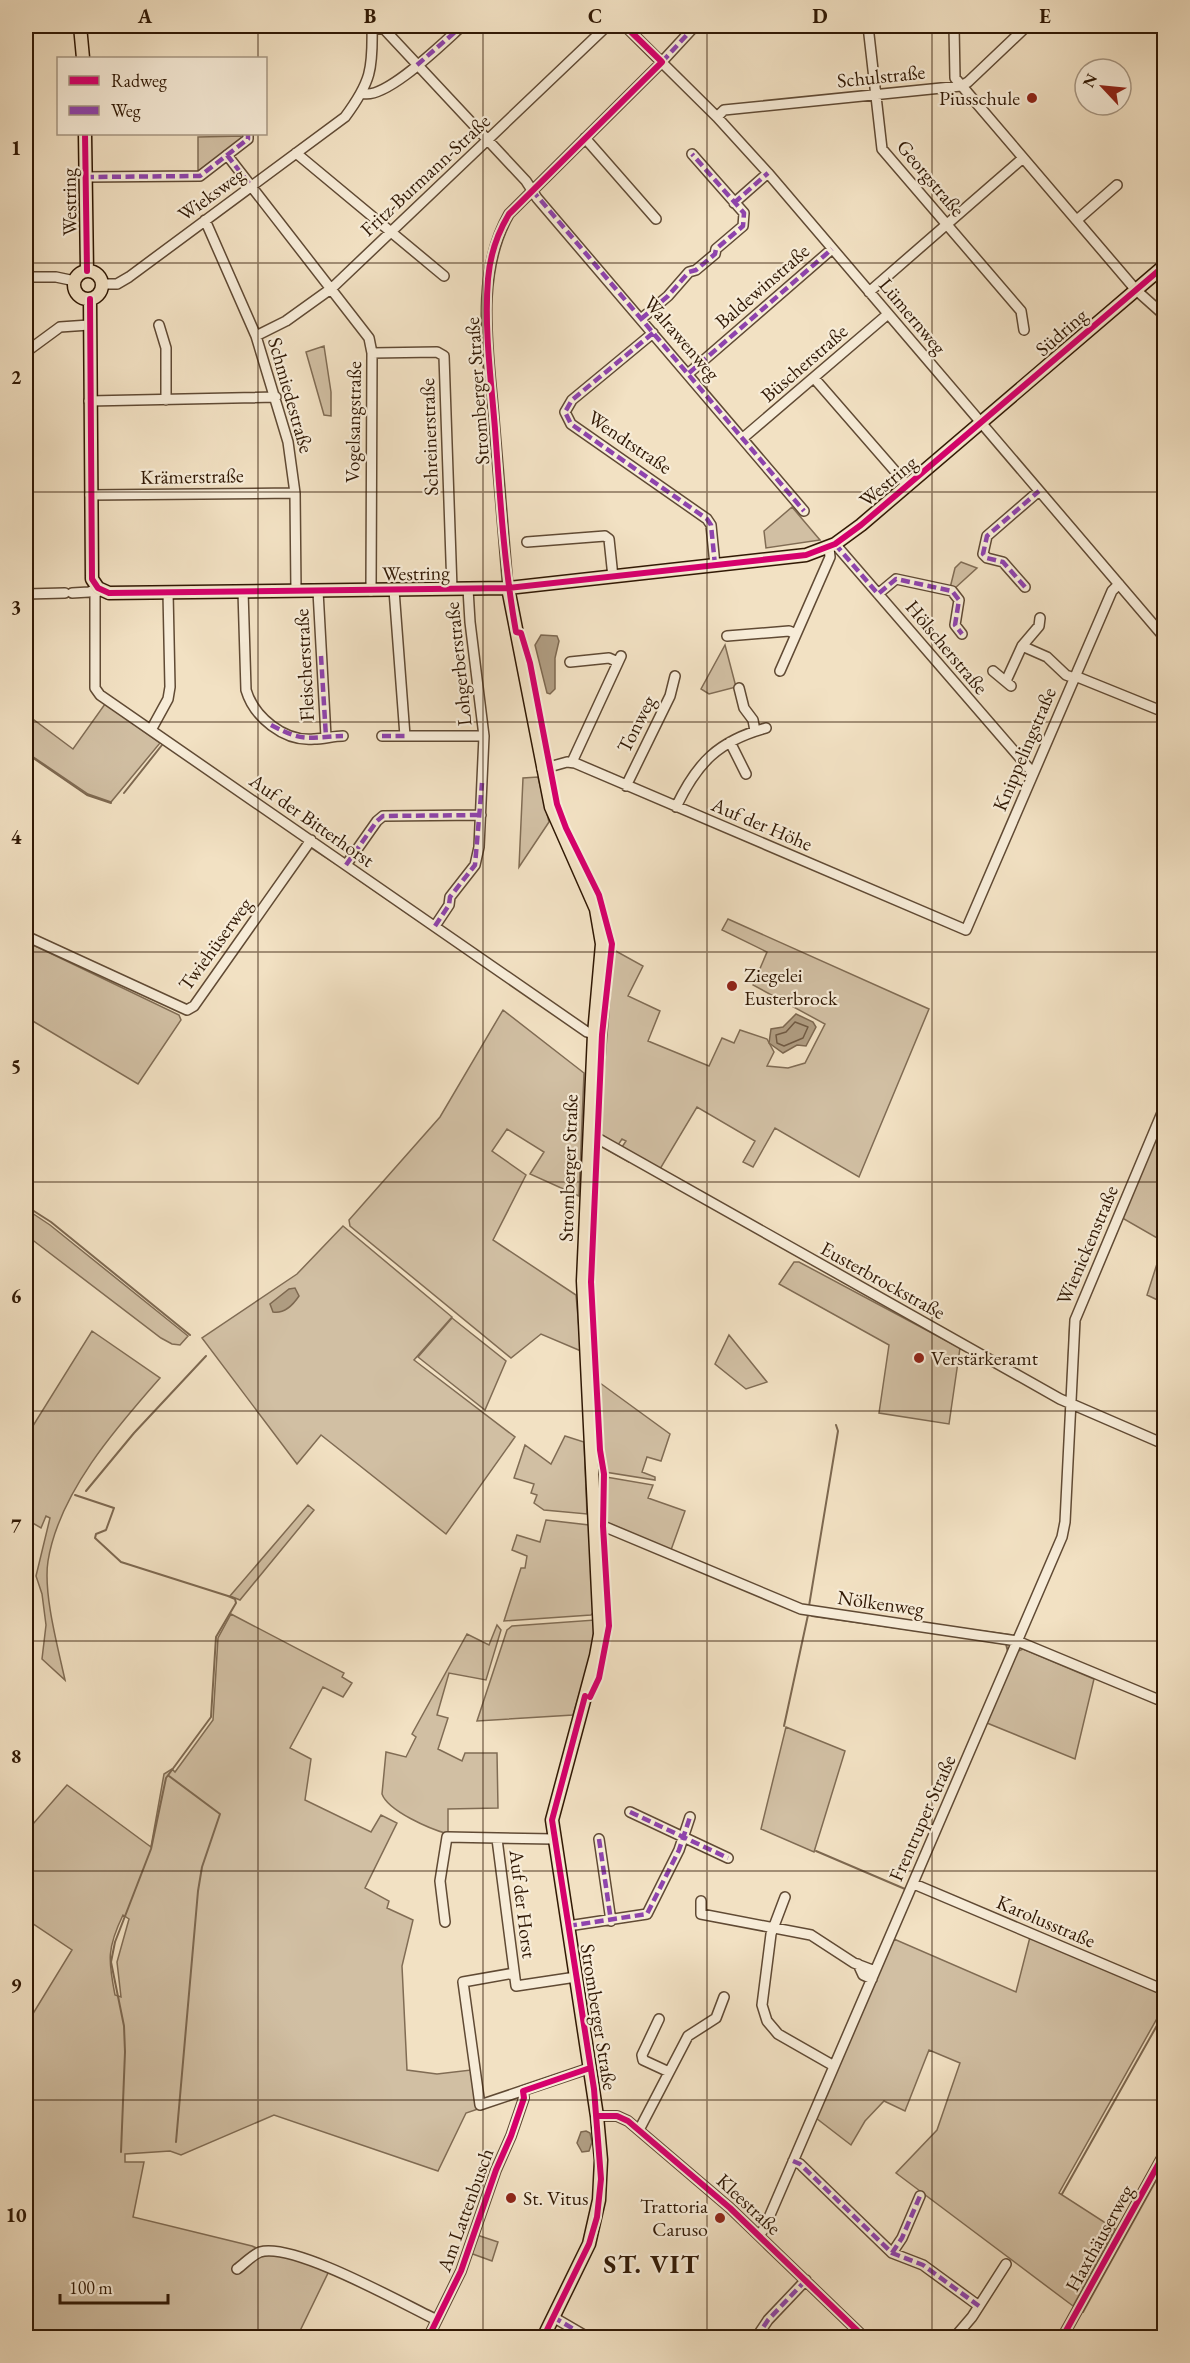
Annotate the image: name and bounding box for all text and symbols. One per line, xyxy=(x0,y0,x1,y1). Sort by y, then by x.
text: A xyxy=(137,3,153,29)
text: B xyxy=(364,3,376,29)
text: C xyxy=(588,3,602,29)
text: D xyxy=(812,3,828,29)
text: E xyxy=(1039,3,1051,29)
legend xyxy=(57,57,267,135)
north arrow xyxy=(1073,57,1133,117)
street label: Schulstraße xyxy=(836,58,926,94)
text: Radweg xyxy=(111,69,167,92)
text: N xyxy=(1078,70,1102,91)
place label: Piusschule xyxy=(939,85,1020,111)
marker: Piusschule xyxy=(1025,91,1039,105)
text: Weg xyxy=(111,99,141,122)
street label: Fritz-Burmann-Straße xyxy=(355,108,496,242)
street label: Georgstraße xyxy=(891,134,971,222)
text: 1 xyxy=(11,135,21,161)
street label: Wieksweg xyxy=(173,161,250,227)
street label: Westring xyxy=(55,168,83,236)
street label: Baldewinstraße xyxy=(709,238,815,334)
street label: Lümernweg xyxy=(873,272,953,360)
street label: Walrawenweg xyxy=(638,290,726,386)
street label: Südring xyxy=(1030,302,1093,362)
street label: Stromberger Straße xyxy=(459,316,495,466)
street label: Büscherstraße xyxy=(755,318,853,408)
street label: Schmiedestraße xyxy=(262,334,320,456)
street label: Vogelsangstraße xyxy=(339,361,367,483)
text: 2 xyxy=(11,364,22,390)
street label: Schreinerstraße xyxy=(414,378,444,496)
street label: Wendtstraße xyxy=(583,404,677,480)
street label: Westring xyxy=(854,449,923,513)
street label: Krämerstraße xyxy=(140,462,244,490)
street label: Westring xyxy=(382,559,450,587)
text: 3 xyxy=(11,594,21,620)
street label: Hölscherstraße xyxy=(900,594,994,700)
street label: Lohgerberstraße xyxy=(439,600,477,727)
street label: Fleischerstraße xyxy=(288,608,320,722)
street label: Knippelingstraße xyxy=(986,683,1062,815)
street label: Tonweg xyxy=(611,691,662,757)
street label: Auf der Bitterhorst xyxy=(244,767,380,873)
street label: Auf der Höhe xyxy=(707,791,817,857)
text: 4 xyxy=(11,824,22,850)
street label: Twiehüserweg xyxy=(172,892,258,996)
place label: Ziegelei Eusterbrock xyxy=(744,962,838,1011)
marker: Ziegelei Eusterbrock xyxy=(725,979,739,993)
text: 5 xyxy=(11,1053,21,1079)
street label: Stromberger Straße xyxy=(552,1093,584,1242)
street label: Wienickenstraße xyxy=(1050,1181,1124,1309)
street label: Eusterbrockstraße xyxy=(816,1235,950,1325)
text: 6 xyxy=(11,1283,22,1309)
place label: Verstärkeramt xyxy=(931,1345,1039,1371)
marker: Verstärkeramt xyxy=(912,1351,926,1365)
text: 7 xyxy=(11,1513,22,1539)
street label: Nölkenweg xyxy=(836,1584,926,1622)
text: 8 xyxy=(11,1743,21,1769)
street label: Frentruper Straße xyxy=(883,1751,962,1885)
street label: Auf der Horst xyxy=(503,1847,543,1960)
street label: Karolusstraße xyxy=(993,1889,1100,1954)
street label: Stromberger Straße xyxy=(575,1942,623,2092)
text: 9 xyxy=(11,1972,22,1998)
street label: Am Lattenbusch xyxy=(430,2145,499,2276)
street label: Kleestraße xyxy=(711,2168,787,2241)
street label: Haxthäuserweg xyxy=(1059,2180,1139,2296)
place label: St. Vitus xyxy=(523,2185,588,2211)
marker: St. Vitus xyxy=(504,2191,518,2205)
place label: Trattoria Caruso xyxy=(640,2193,708,2242)
text: 10 xyxy=(5,2202,27,2228)
marker: Trattoria Caruso xyxy=(713,2211,727,2225)
district label: ST. VIT xyxy=(604,2247,700,2281)
scale bar xyxy=(60,2267,168,2305)
text: 100 m xyxy=(69,2276,113,2299)

